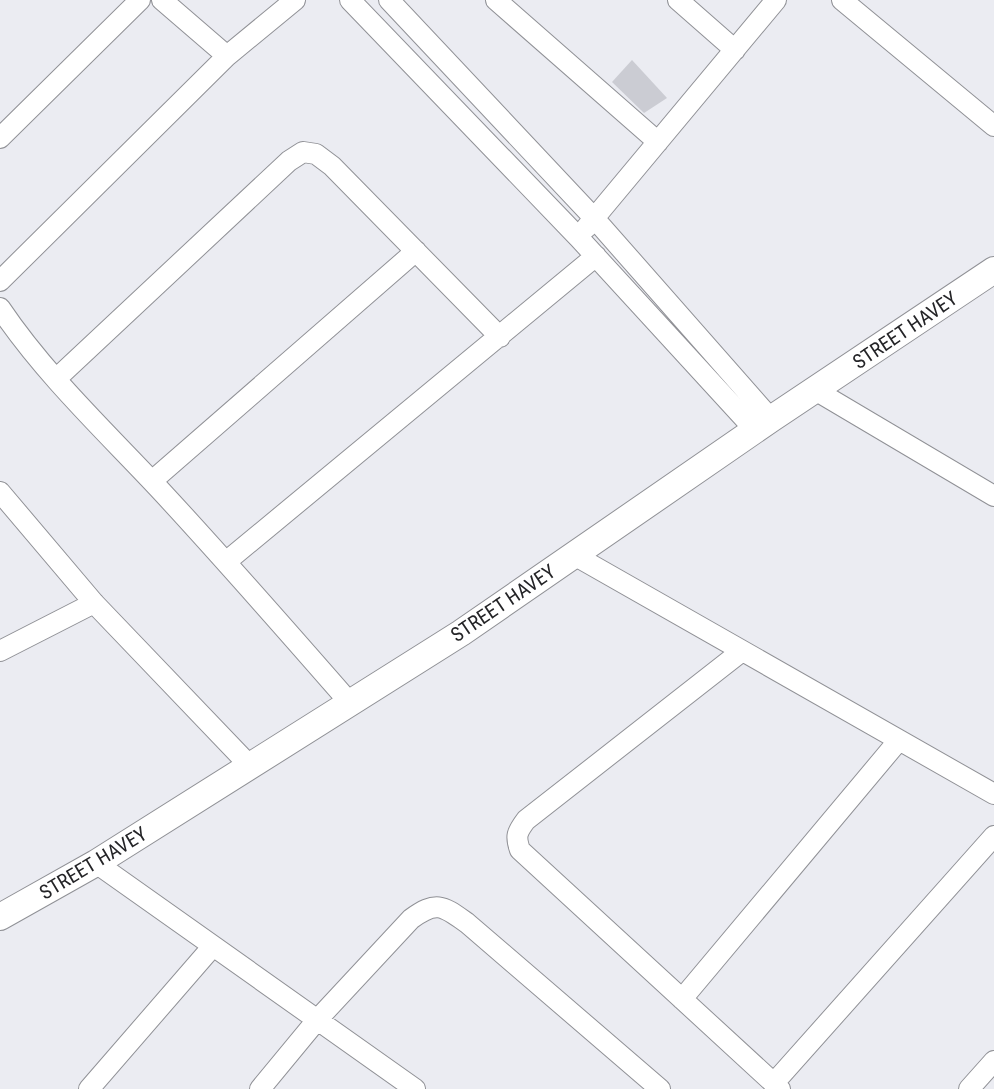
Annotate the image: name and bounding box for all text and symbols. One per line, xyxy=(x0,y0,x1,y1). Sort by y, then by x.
street label: STREET HAVEY xyxy=(848,286,962,374)
street label: STREET HAVEY xyxy=(446,559,560,647)
street label: STREET HAVEY xyxy=(35,821,151,904)

